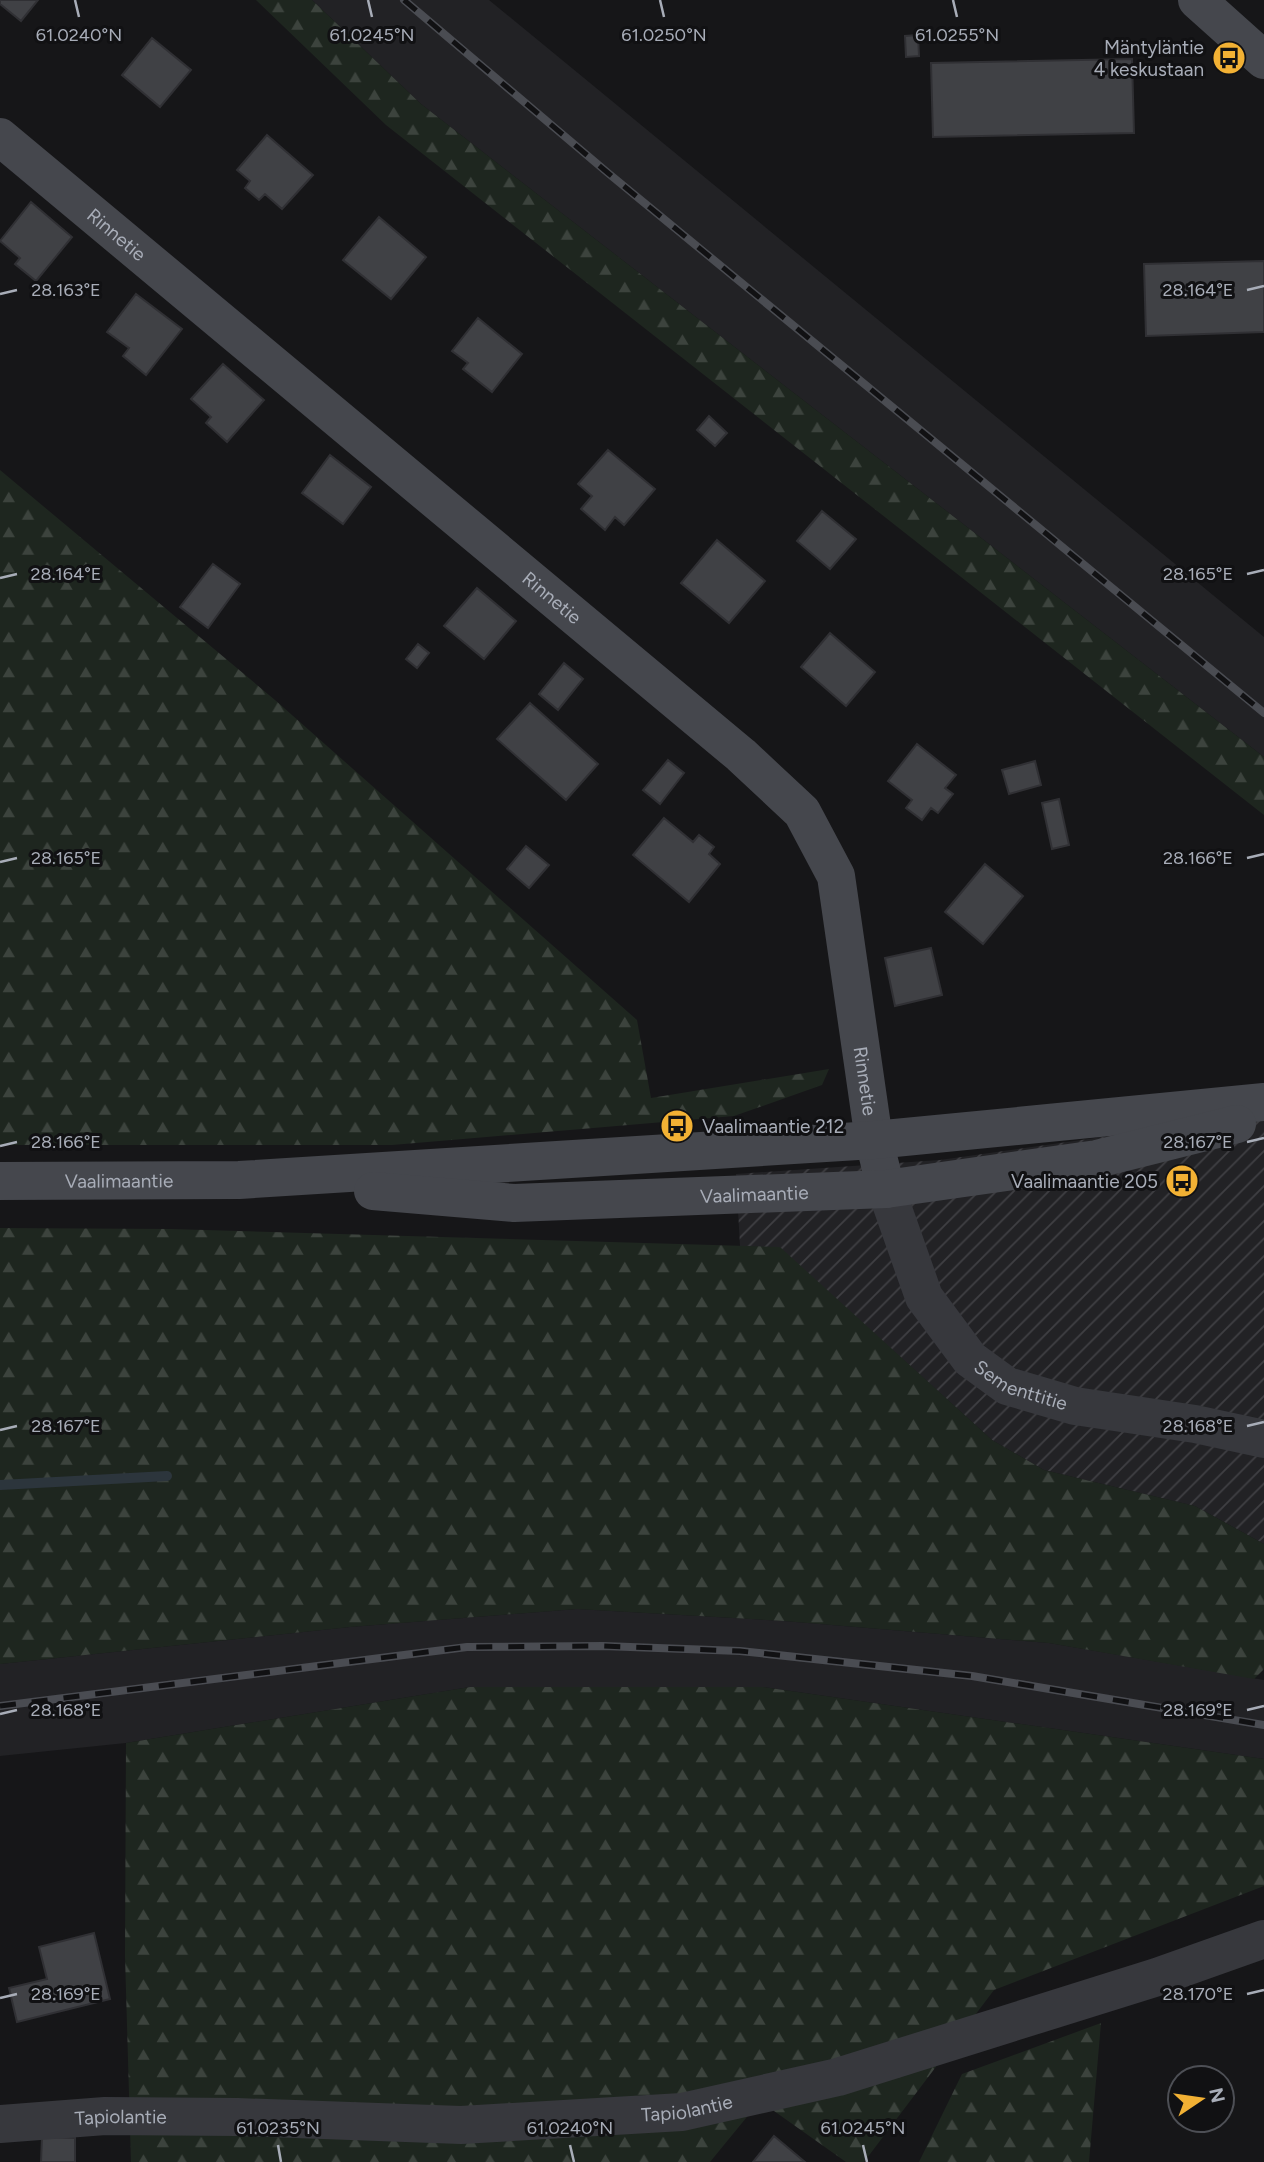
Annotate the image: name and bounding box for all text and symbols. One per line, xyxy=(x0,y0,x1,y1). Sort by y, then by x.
text: 61.0240°N xyxy=(36,24,122,46)
text: 61.0245°N xyxy=(329,24,415,46)
text: 61.0250°N xyxy=(621,24,707,46)
text: 61.0255°N xyxy=(915,24,999,46)
place label: Mäntyläntie 4 keskustaan xyxy=(1093,36,1204,81)
bus stop icon: Mäntyläntie 4 keskustaan xyxy=(1210,39,1248,77)
street label: Rinnetie xyxy=(82,204,151,266)
text: 28.163°E xyxy=(31,279,101,301)
text: 28.164°E xyxy=(1163,279,1233,301)
text: 28.164°E xyxy=(31,563,101,585)
text: 28.165°E xyxy=(1163,563,1233,585)
street label: Rinnetie xyxy=(518,567,586,629)
text: 28.165°E xyxy=(31,847,101,869)
text: 28.166°E xyxy=(1163,847,1233,869)
street label: Rinnetie xyxy=(849,1045,881,1117)
bus stop icon: Vaalimaantie 212 xyxy=(658,1107,696,1145)
place label: Vaalimaantie 212 xyxy=(702,1115,844,1138)
text: 28.166°E xyxy=(31,1131,101,1153)
text: 28.167°E xyxy=(1163,1131,1233,1153)
bus stop icon: Vaalimaantie 205 xyxy=(1163,1162,1201,1200)
street label: Vaalimaantie xyxy=(65,1169,173,1193)
place label: Vaalimaantie 205 xyxy=(1011,1170,1158,1193)
street label: Vaalimaantie xyxy=(700,1181,809,1208)
street label: Sementtitie xyxy=(970,1355,1070,1415)
text: 28.167°E xyxy=(31,1415,101,1437)
text: 28.168°E xyxy=(1163,1415,1233,1437)
text: 28.168°E xyxy=(31,1699,101,1721)
text: 28.169°E xyxy=(1163,1699,1233,1721)
text: 28.169°E xyxy=(31,1983,101,2005)
text: 28.170°E xyxy=(1163,1983,1233,2005)
north arrow xyxy=(1166,2064,1236,2134)
text: N xyxy=(1204,2086,1230,2105)
street label: Tapiolantie xyxy=(640,2090,735,2126)
street label: Tapiolantie xyxy=(74,2105,167,2130)
text: 61.0235°N xyxy=(236,2117,320,2139)
text: 61.0240°N xyxy=(527,2117,613,2139)
text: 61.0245°N xyxy=(820,2117,906,2139)

